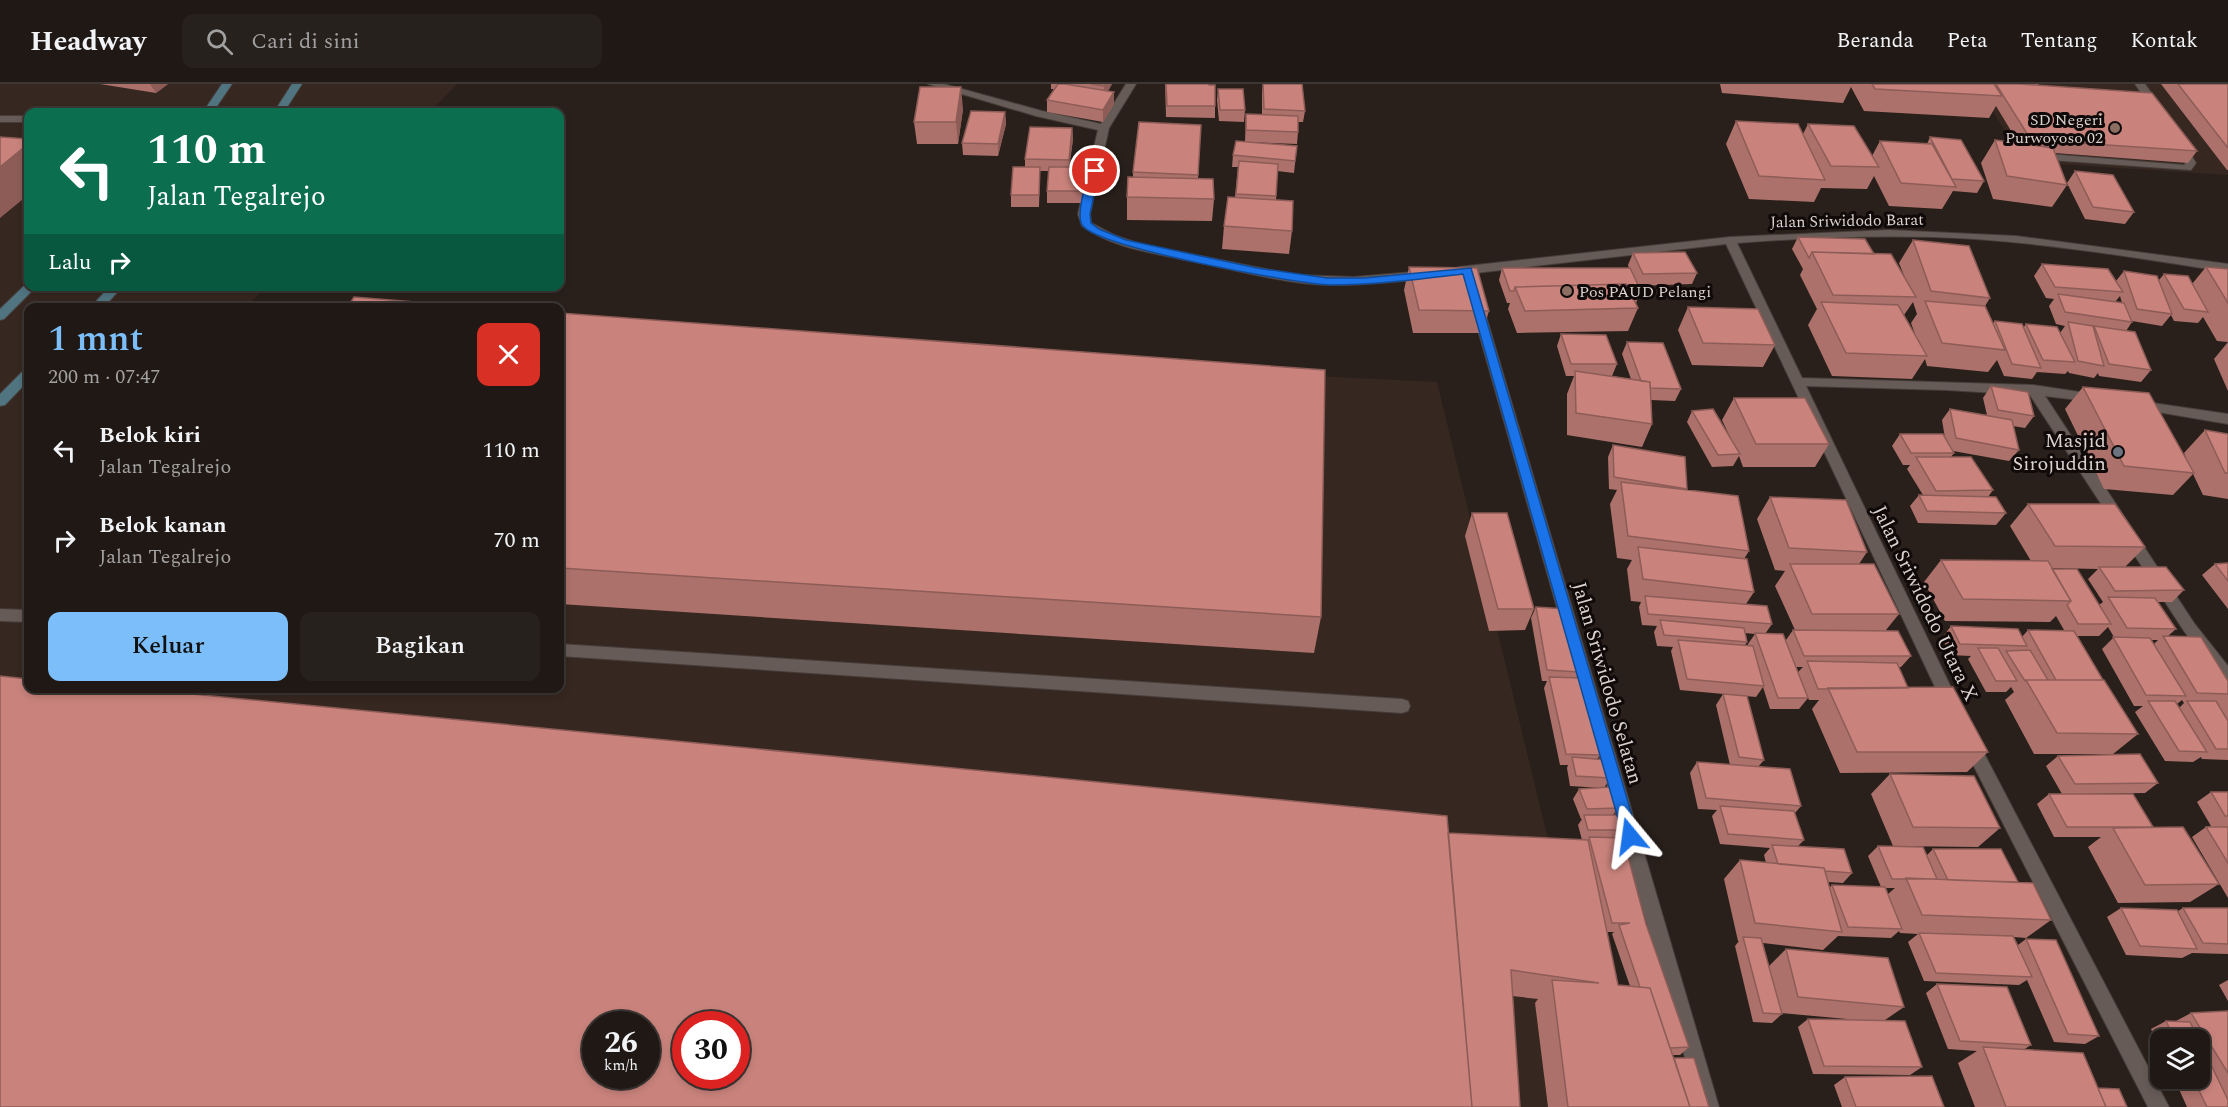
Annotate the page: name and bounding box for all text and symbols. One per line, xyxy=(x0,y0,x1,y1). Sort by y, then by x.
search box xyxy=(182,14,602,68)
text: Headway xyxy=(30,20,146,63)
icon: search xyxy=(203,25,236,58)
text: Cari di sini xyxy=(251,25,360,58)
text: Beranda xyxy=(1837,25,1914,57)
text: Peta xyxy=(1947,25,1988,57)
text: Tentang xyxy=(2021,25,2097,57)
text: Kontak xyxy=(2130,25,2198,57)
place label: SD Negeri Purwoyoso 02 xyxy=(2005,108,2103,150)
text: 110 m xyxy=(147,119,266,182)
marker: SD Negeri Purwoyoso 02 xyxy=(2108,121,2122,135)
icon: left xyxy=(48,132,126,210)
pin xyxy=(1069,145,1120,196)
icon: arrive xyxy=(1078,154,1111,187)
text: Jalan Tegalrejo xyxy=(147,176,326,218)
street label: Jalan Sriwidodo Barat xyxy=(1770,208,1924,234)
text: Lalu xyxy=(48,246,91,279)
icon: right xyxy=(103,246,136,279)
place label: Pos PAUD Pelangi xyxy=(1579,280,1711,304)
marker: Pos PAUD Pelangi xyxy=(1560,284,1574,298)
text: 1 mnt xyxy=(48,312,143,367)
button: close xyxy=(477,323,540,386)
text: 200 m · 07:47 xyxy=(48,362,160,392)
text: Belok kiri xyxy=(99,419,201,452)
place label: Masjid Sirojuddin xyxy=(2013,426,2106,479)
icon: left xyxy=(48,434,81,467)
text: 110 m xyxy=(483,434,540,467)
marker: Masjid Sirojuddin xyxy=(2111,445,2125,459)
text: Jalan Tegalrejo xyxy=(99,452,231,482)
street label: Jalan Sriwidodo Utara X xyxy=(1865,500,1986,707)
text: Belok kanan xyxy=(99,509,227,542)
icon: right xyxy=(48,524,81,557)
text: 70 m xyxy=(494,524,540,557)
text: Jalan Tegalrejo xyxy=(99,542,231,572)
street label: Jalan Sriwidodo Selatan xyxy=(1564,579,1650,788)
button: Keluar xyxy=(48,612,288,681)
button: Bagikan xyxy=(300,612,540,681)
position arrow xyxy=(1598,804,1662,868)
speed limit sign: 30 xyxy=(672,1011,750,1089)
text: 26 xyxy=(604,1020,638,1066)
map controls xyxy=(2150,1029,2210,1089)
button: layers xyxy=(2150,1029,2210,1089)
text: km/h xyxy=(604,1054,638,1077)

